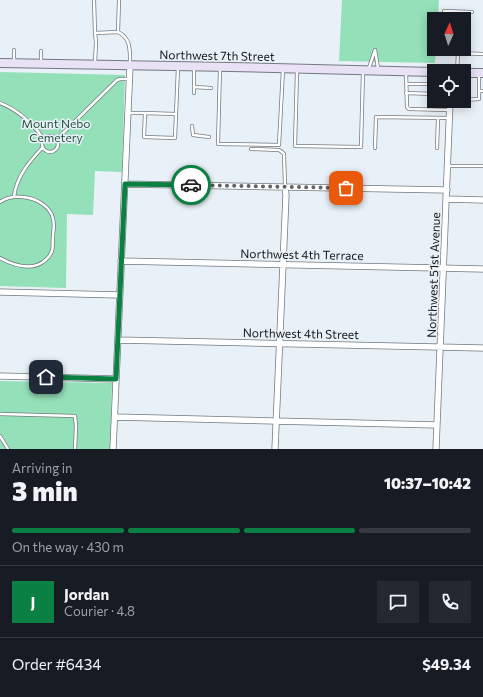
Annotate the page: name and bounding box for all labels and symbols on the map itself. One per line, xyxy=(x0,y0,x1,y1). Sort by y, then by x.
north arrow xyxy=(427,12,471,56)
street label: Northwest 7th Street xyxy=(159,47,275,63)
park label: Mount Nebo Cemetery xyxy=(21,116,91,144)
courier xyxy=(171,165,211,205)
pin xyxy=(329,171,363,205)
street label: Northwest 51st Avenue xyxy=(424,212,442,338)
street label: Northwest 4th Terrace xyxy=(240,246,364,262)
street label: Northwest 4th Street xyxy=(243,325,359,341)
pin xyxy=(29,360,63,394)

